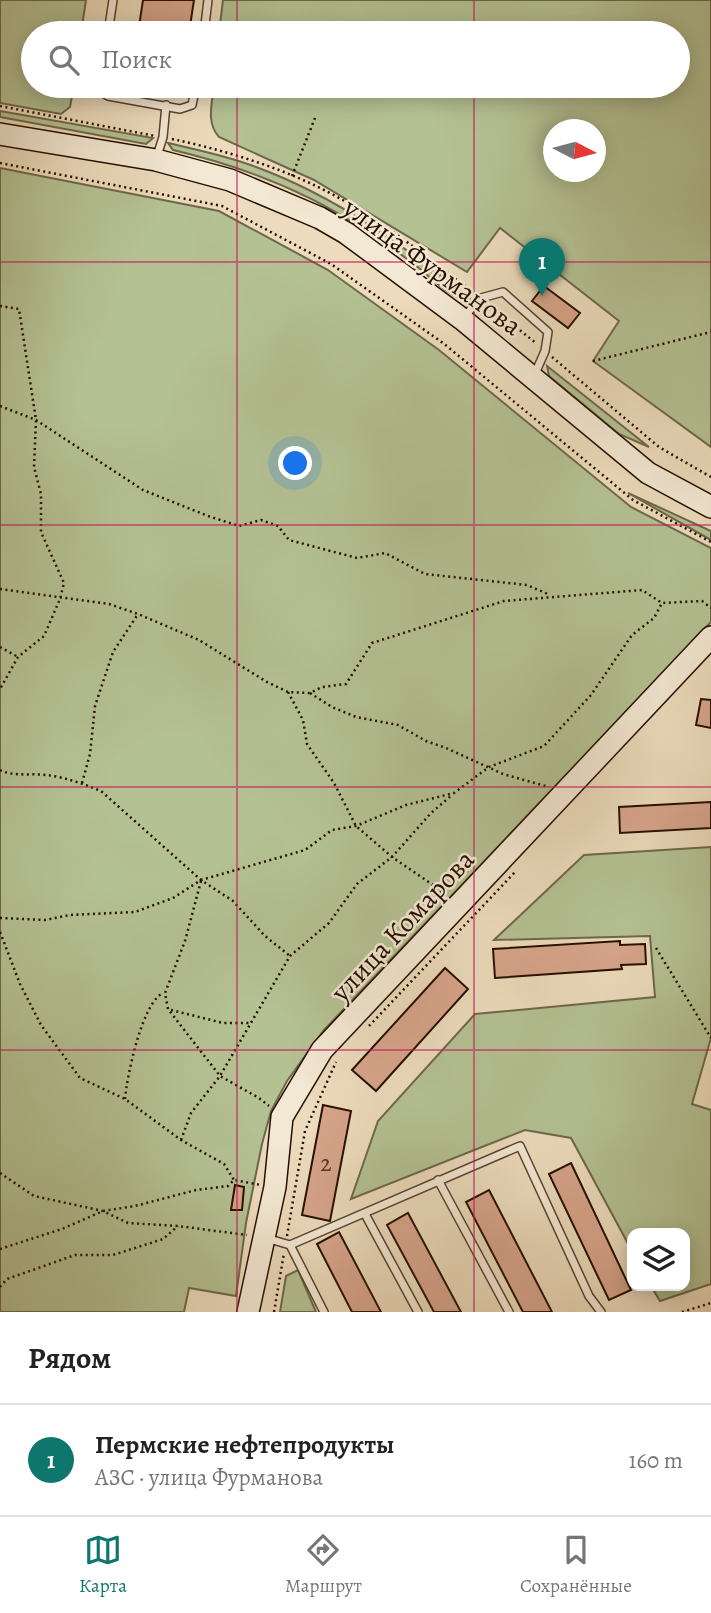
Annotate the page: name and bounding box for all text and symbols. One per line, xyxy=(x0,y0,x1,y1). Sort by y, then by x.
search box xyxy=(21,21,690,98)
icon: search xyxy=(45,41,83,79)
text: Поиск xyxy=(101,42,172,77)
north arrow xyxy=(543,119,606,182)
street label: улица Фурманова xyxy=(334,188,530,345)
pin: 1 xyxy=(519,238,565,296)
your location xyxy=(278,446,312,480)
street label: улица Комарова xyxy=(322,841,483,1011)
house number: 2 xyxy=(320,1147,332,1179)
map controls xyxy=(627,1228,690,1291)
button: layers xyxy=(627,1228,690,1291)
text: Рядом xyxy=(28,1338,111,1378)
text: Пермские нефтепродукты xyxy=(95,1427,394,1462)
text: 1 xyxy=(47,1445,55,1476)
text: 160 m xyxy=(629,1445,683,1476)
text: АЗС · улица Фурманова xyxy=(95,1462,323,1493)
tab: Карта xyxy=(79,1531,127,1599)
tab: Маршрут xyxy=(285,1531,362,1599)
tab: Сохранённые xyxy=(520,1531,632,1599)

